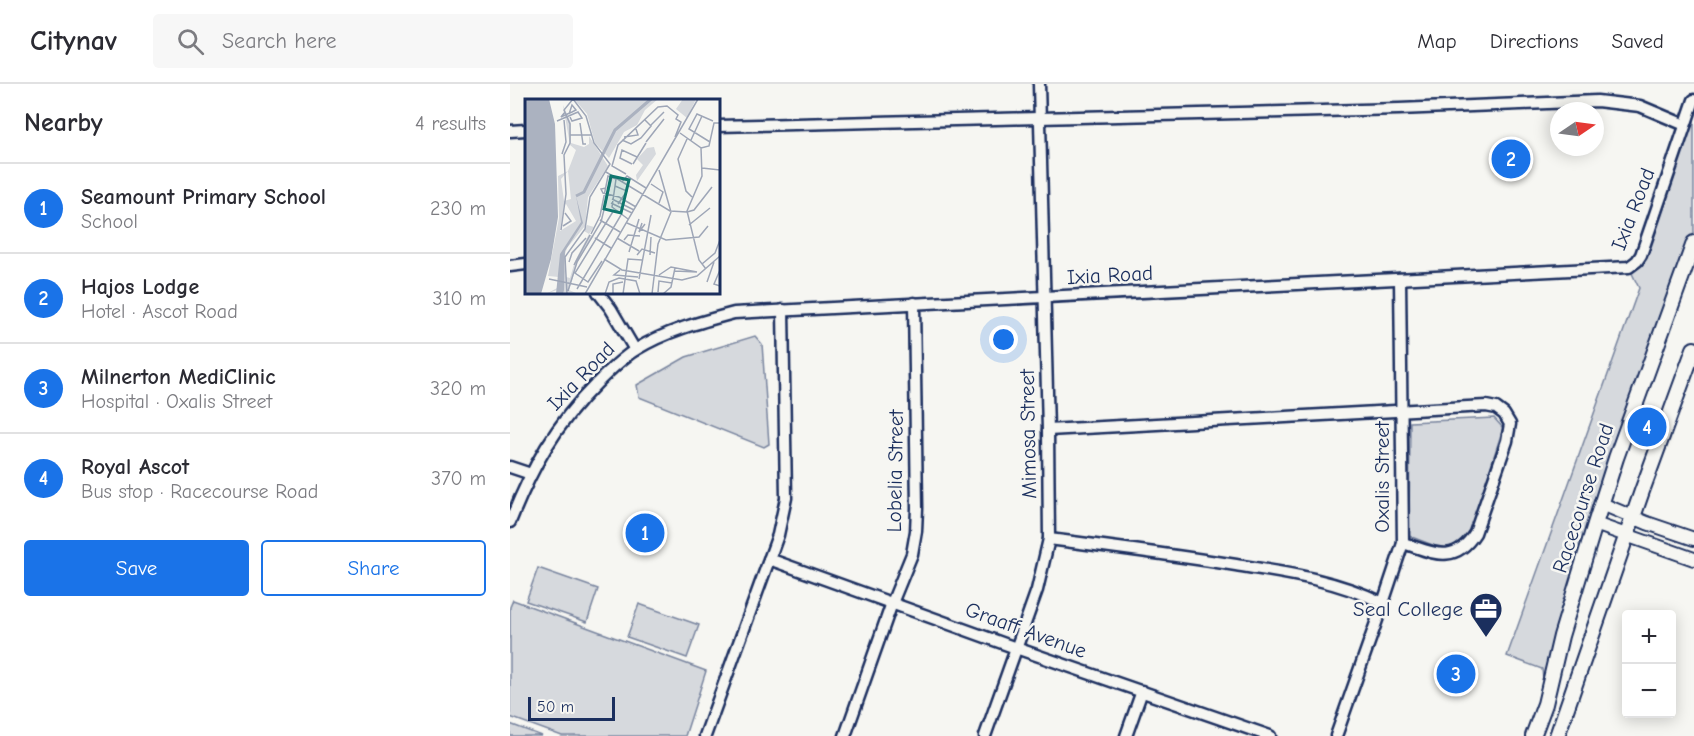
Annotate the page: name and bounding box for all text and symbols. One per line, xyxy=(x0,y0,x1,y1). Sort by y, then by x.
search box xyxy=(153,14,573,68)
text: Citynav xyxy=(30,25,117,57)
icon: search xyxy=(174,25,207,58)
text: Search here xyxy=(222,28,336,54)
text: Map xyxy=(1417,29,1457,53)
text: Directions xyxy=(1490,29,1579,53)
text: Saved xyxy=(1612,29,1664,53)
inset map xyxy=(525,99,720,294)
north arrow xyxy=(1550,102,1604,156)
text: Nearby xyxy=(24,108,103,138)
text: 4 results xyxy=(415,112,486,135)
pin: 2 xyxy=(1492,136,1530,182)
street label: Ixia Road xyxy=(1606,164,1660,254)
text: Seamount Primary School xyxy=(81,184,326,210)
text: 1 xyxy=(40,197,47,220)
text: 230 m xyxy=(430,197,486,220)
text: School xyxy=(81,210,138,233)
street label: Ixia Road xyxy=(1066,261,1154,289)
text: Hajos Lodge xyxy=(81,274,199,300)
text: 2 xyxy=(39,287,48,310)
text: 310 m xyxy=(433,287,486,310)
text: Hotel · Ascot Road xyxy=(81,300,238,323)
your location xyxy=(989,325,1018,354)
street label: Ixia Road xyxy=(542,337,620,415)
text: Milnerton MediClinic xyxy=(81,364,275,390)
street label: Mimosa Street xyxy=(1015,368,1041,499)
text: 3 xyxy=(39,377,48,400)
text: 320 m xyxy=(430,377,486,400)
text: Hospital · Oxalis Street xyxy=(81,390,272,413)
pin: 4 xyxy=(1628,404,1666,450)
street label: Lobelia Street xyxy=(882,408,908,533)
street label: Oxalis Street xyxy=(1370,420,1394,533)
street label: Racecourse Road xyxy=(1548,420,1618,576)
text: Royal Ascot xyxy=(81,454,189,480)
text: 4 xyxy=(39,467,48,490)
text: 370 m xyxy=(431,467,486,490)
text: Bus stop · Racecourse Road xyxy=(81,480,318,503)
pin: 1 xyxy=(626,510,664,556)
button: Save xyxy=(24,540,249,596)
button: Share xyxy=(261,540,486,596)
office icon: Seal College xyxy=(1468,591,1504,638)
street label: Graaff Avenue xyxy=(962,597,1090,663)
place label: Seal College xyxy=(1353,597,1463,621)
map controls xyxy=(1622,610,1676,718)
button: + xyxy=(1622,610,1676,664)
pin: 3 xyxy=(1436,652,1476,696)
button: − xyxy=(1622,664,1676,718)
scale bar xyxy=(528,694,615,722)
text: 50 m xyxy=(537,698,574,716)

